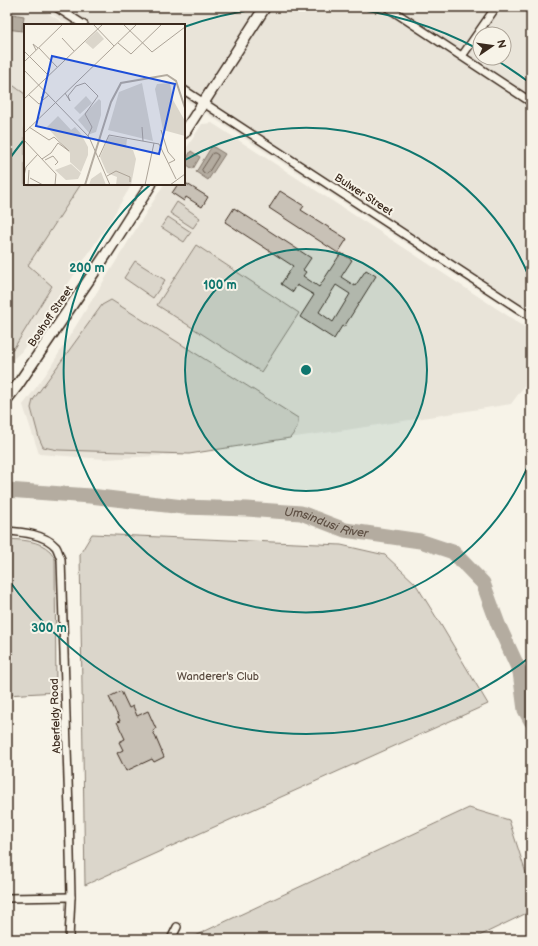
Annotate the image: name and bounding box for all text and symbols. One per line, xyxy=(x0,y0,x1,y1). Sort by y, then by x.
inset map xyxy=(24,24,185,185)
north arrow xyxy=(472,26,512,66)
text: N xyxy=(494,38,509,49)
street label: Bulwer Street xyxy=(332,171,396,218)
text: 200 m xyxy=(69,261,105,276)
text: 100 m xyxy=(203,278,237,293)
street label: Boshoff Street xyxy=(25,283,76,349)
centre of rings xyxy=(299,363,313,377)
water label: Umsindusi River xyxy=(284,505,371,542)
text: 300 m xyxy=(31,621,67,636)
park label: Wanderer's Club xyxy=(177,670,259,683)
street label: Aberfeldy Road xyxy=(48,678,63,754)

